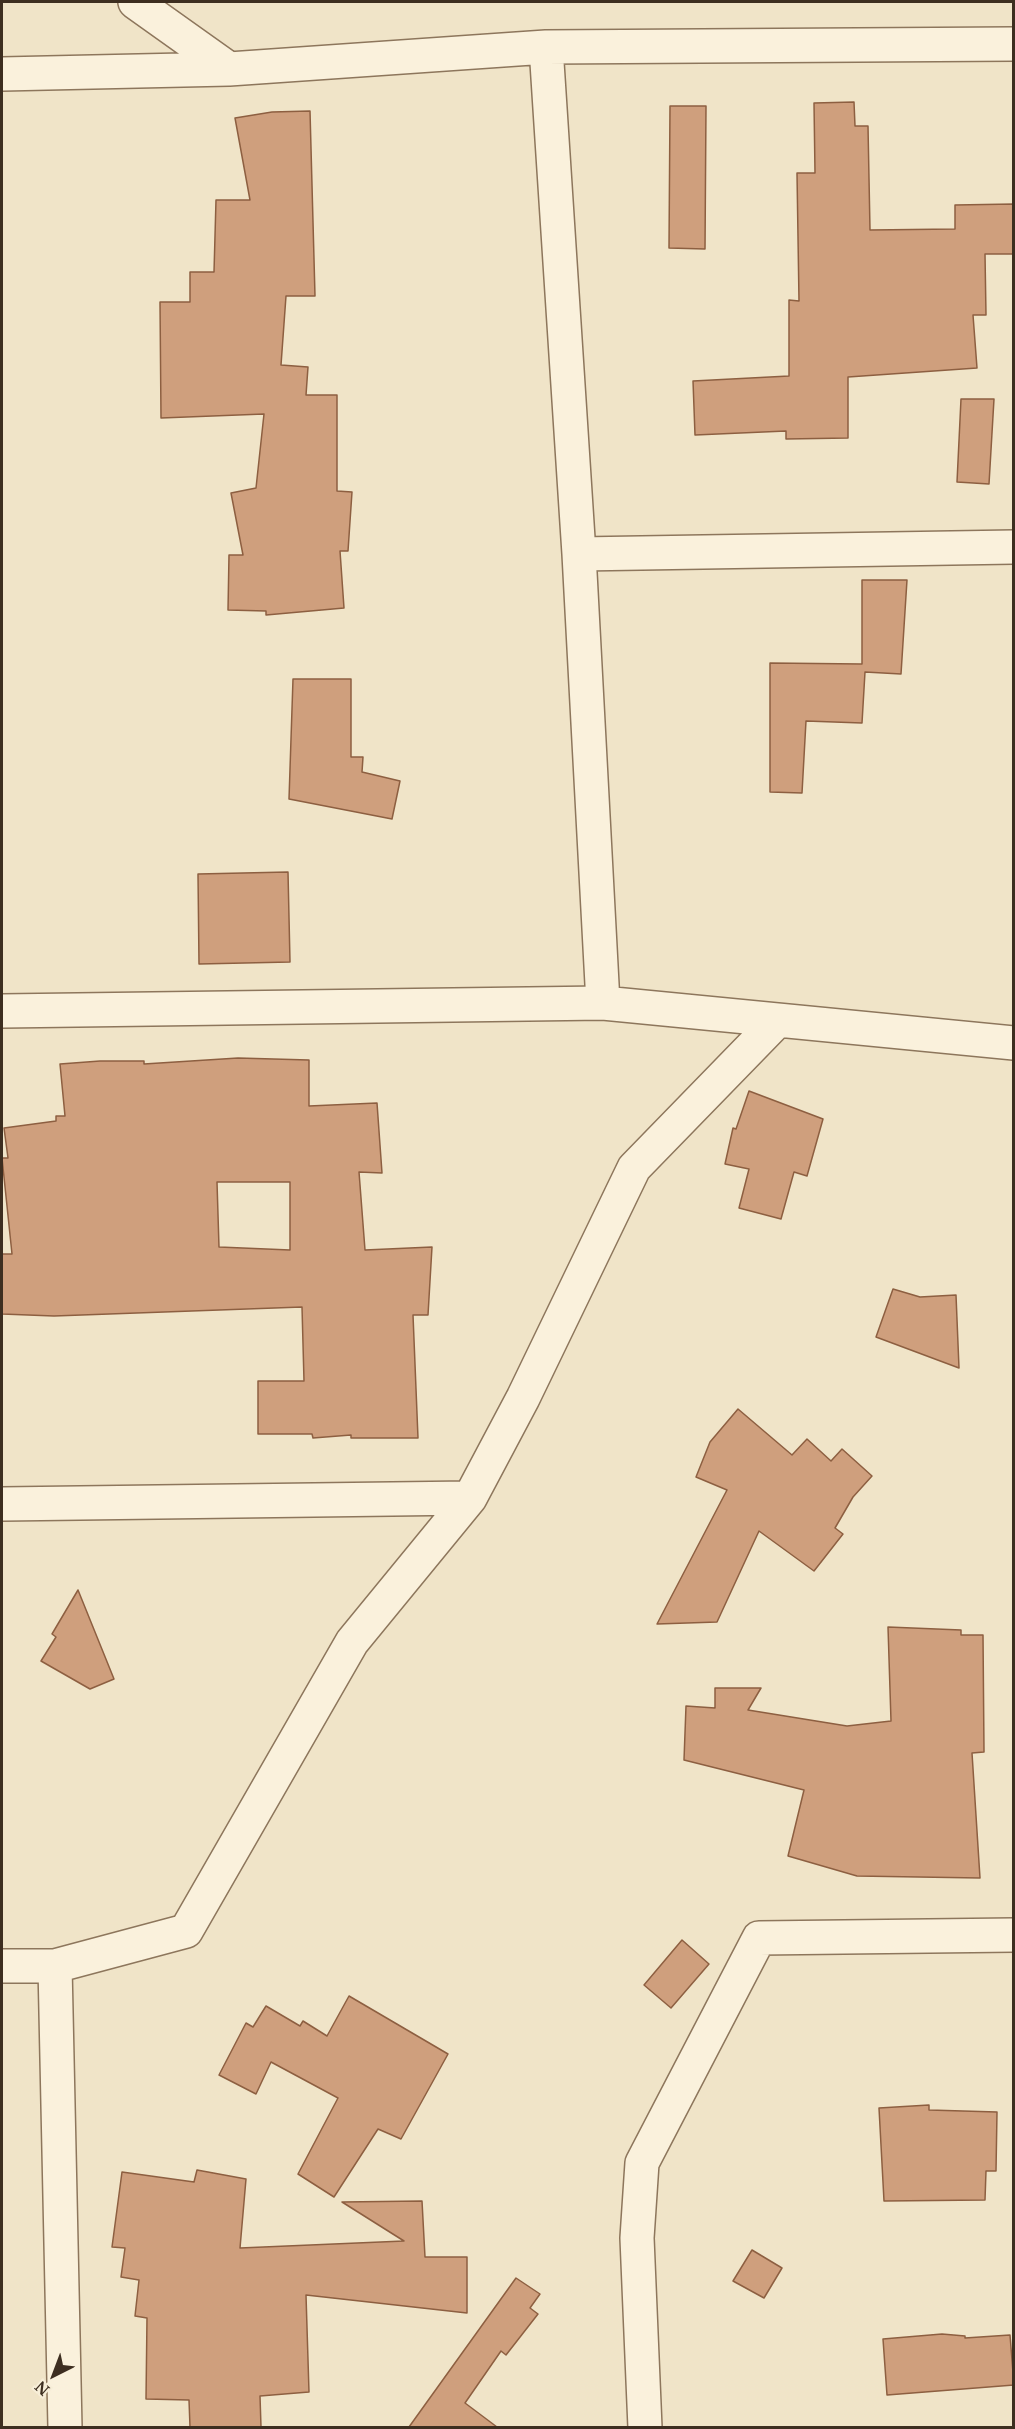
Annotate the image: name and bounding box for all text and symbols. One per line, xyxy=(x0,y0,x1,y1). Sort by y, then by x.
north arrow xyxy=(24,2345,84,2405)
text: N xyxy=(30,2376,54,2401)

